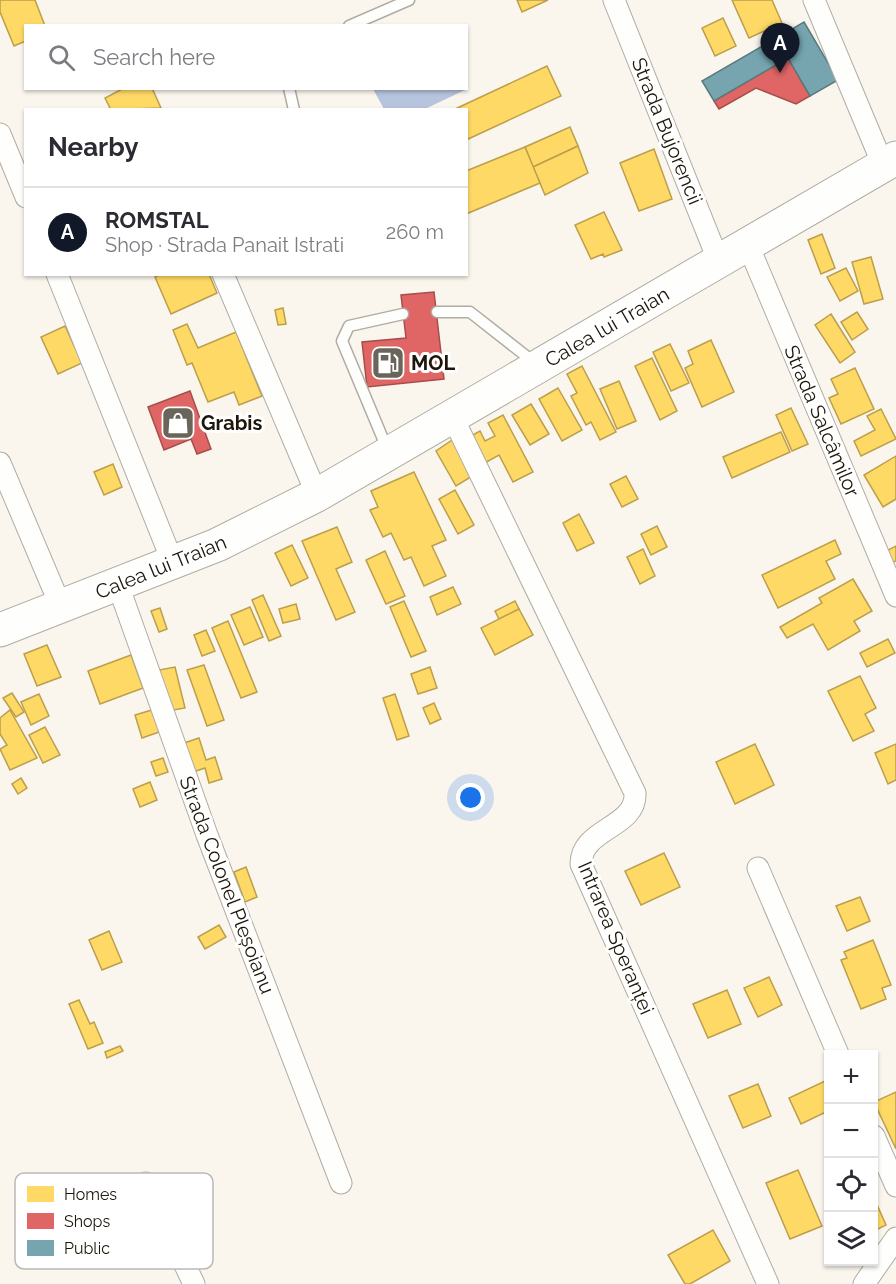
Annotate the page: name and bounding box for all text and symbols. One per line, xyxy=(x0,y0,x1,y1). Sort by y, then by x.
pin: A xyxy=(760,23,800,73)
search box xyxy=(24,24,468,90)
icon: search xyxy=(45,41,78,74)
text: Search here xyxy=(93,44,215,70)
street label: Strada Bujorencii xyxy=(627,54,707,208)
text: Nearby xyxy=(48,132,138,162)
text: ROMSTAL xyxy=(105,207,209,233)
text: A xyxy=(61,220,74,244)
text: 260 m xyxy=(386,220,444,244)
text: Shop · Strada Panait Istrati xyxy=(105,233,344,257)
street label: Calea lui Traian xyxy=(541,282,673,372)
street label: Strada Salcâmilor xyxy=(779,342,865,500)
fuel station icon: MOL xyxy=(370,345,406,381)
place label: MOL xyxy=(411,351,455,375)
shop icon: Grabis xyxy=(160,405,196,441)
place label: Grabis xyxy=(201,411,262,435)
street label: Calea lui Traian xyxy=(92,530,230,604)
street label: Strada Colonel Pleșoianu xyxy=(174,773,280,997)
your location xyxy=(456,783,485,812)
street label: Intrarea Speranței xyxy=(573,858,659,1018)
map controls xyxy=(824,1050,878,1266)
button: + xyxy=(824,1050,878,1104)
button: − xyxy=(824,1104,878,1158)
button: locate xyxy=(824,1158,878,1212)
legend xyxy=(15,1173,213,1269)
text: Homes xyxy=(64,1185,117,1204)
text: Shops xyxy=(64,1212,110,1231)
button: layers xyxy=(824,1212,878,1266)
text: Public xyxy=(64,1239,110,1258)

